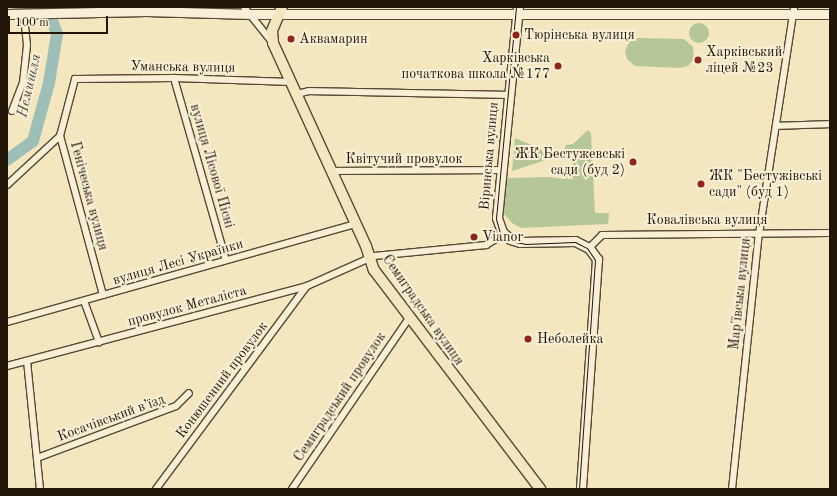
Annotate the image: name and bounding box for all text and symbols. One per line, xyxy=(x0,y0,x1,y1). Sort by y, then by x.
scale bar xyxy=(10,8,110,34)
text: 100 m xyxy=(15,17,49,29)
place label: Тюрінська вулиця xyxy=(524,27,635,43)
marker: Тюрінська вулиця xyxy=(511,30,521,40)
place label: Аквамарин xyxy=(299,31,368,47)
marker: Аквамарин xyxy=(286,34,296,44)
place label: Харківський ліцей №23 xyxy=(706,44,782,76)
place label: Харківська початкова школа №177 xyxy=(401,50,550,82)
water label: Немишля xyxy=(14,52,46,120)
marker: Харківський ліцей №23 xyxy=(693,55,703,65)
street label: Уманська вулиця xyxy=(130,58,236,76)
marker: Харківська початкова школа №177 xyxy=(553,61,563,71)
street label: Віринська вулиця xyxy=(476,101,502,211)
street label: вулиця Лісової Пісні xyxy=(186,102,238,230)
street label: Генічеська вулиця xyxy=(66,140,112,252)
place label: ЖК Бестужевські сади (буд 2) xyxy=(515,146,625,178)
street label: Квітучий провулок xyxy=(346,151,462,167)
marker: ЖК Бестужевські сади (буд 2) xyxy=(628,157,638,167)
place label: ЖК "Бестужівські сади" (буд 1) xyxy=(709,168,822,200)
marker: ЖК "Бестужівські сади" (буд 1) xyxy=(696,179,706,189)
street label: Ковалівська вулиця xyxy=(647,212,767,228)
place label: Vianor xyxy=(482,229,523,245)
marker: Vianor xyxy=(469,232,479,242)
street label: вулиця Лесі Українки xyxy=(111,235,245,289)
street label: Мар'ївська вулиця xyxy=(726,237,754,351)
street label: Семиградська вулиця xyxy=(378,251,468,369)
street label: провулок Металіста xyxy=(126,282,248,330)
street label: Конюшенний провулок xyxy=(173,318,271,442)
street label: Семиградський провулок xyxy=(290,329,390,465)
place label: Неболейка xyxy=(537,331,603,347)
marker: Неболейка xyxy=(522,333,534,345)
street label: Косачівський в’їзд xyxy=(55,391,167,445)

